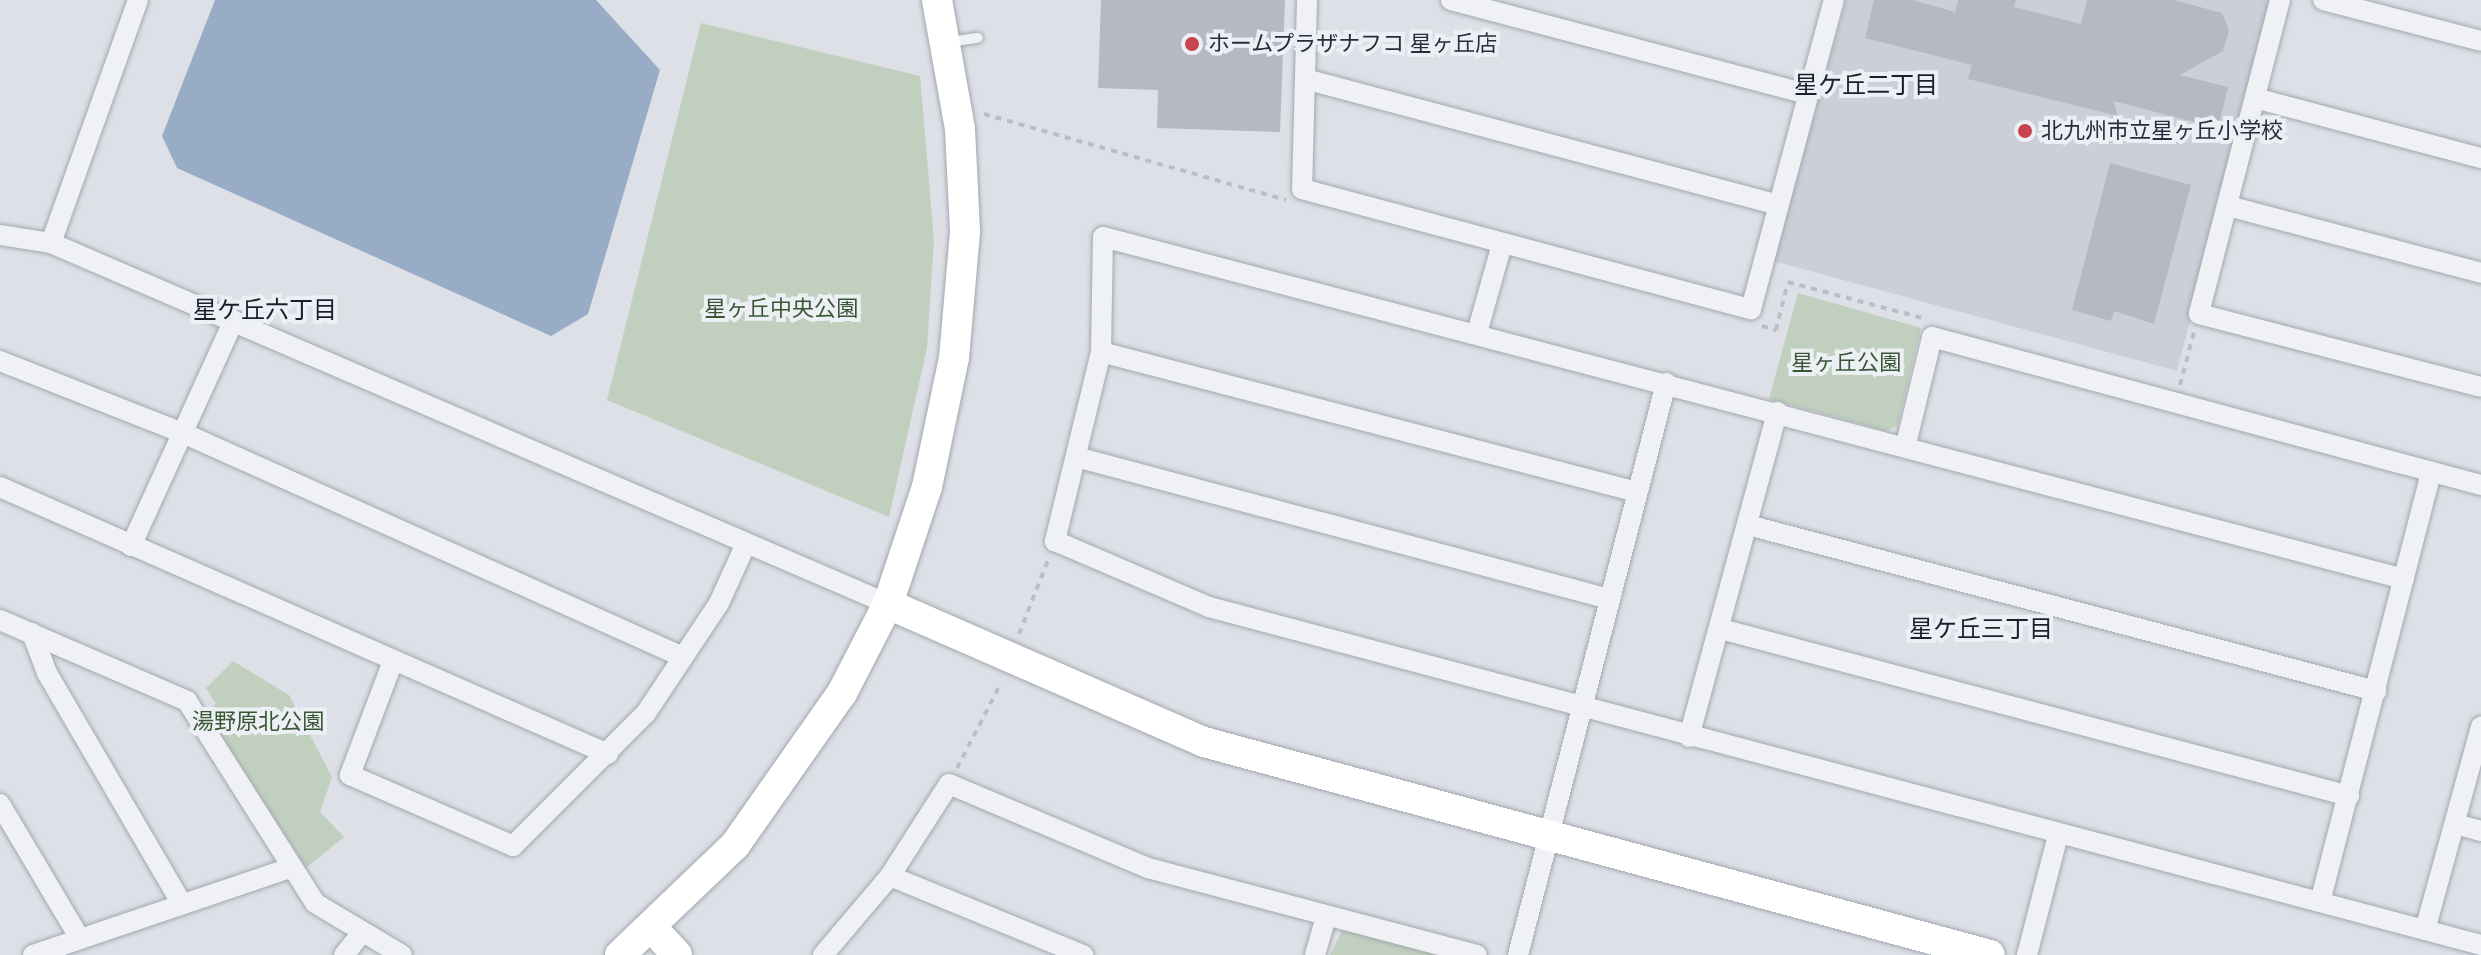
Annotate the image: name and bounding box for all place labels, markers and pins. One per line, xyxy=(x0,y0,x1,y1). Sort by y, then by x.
place label: ホームプラザナフコ 星ヶ丘店 xyxy=(1208,31,1499,57)
marker: ホームプラザナフコ 星ヶ丘店 xyxy=(1183,35,1201,53)
place label: 北九州市立星ヶ丘小学校 xyxy=(2041,118,2283,144)
marker: 北九州市立星ヶ丘小学校 xyxy=(2016,122,2034,140)

